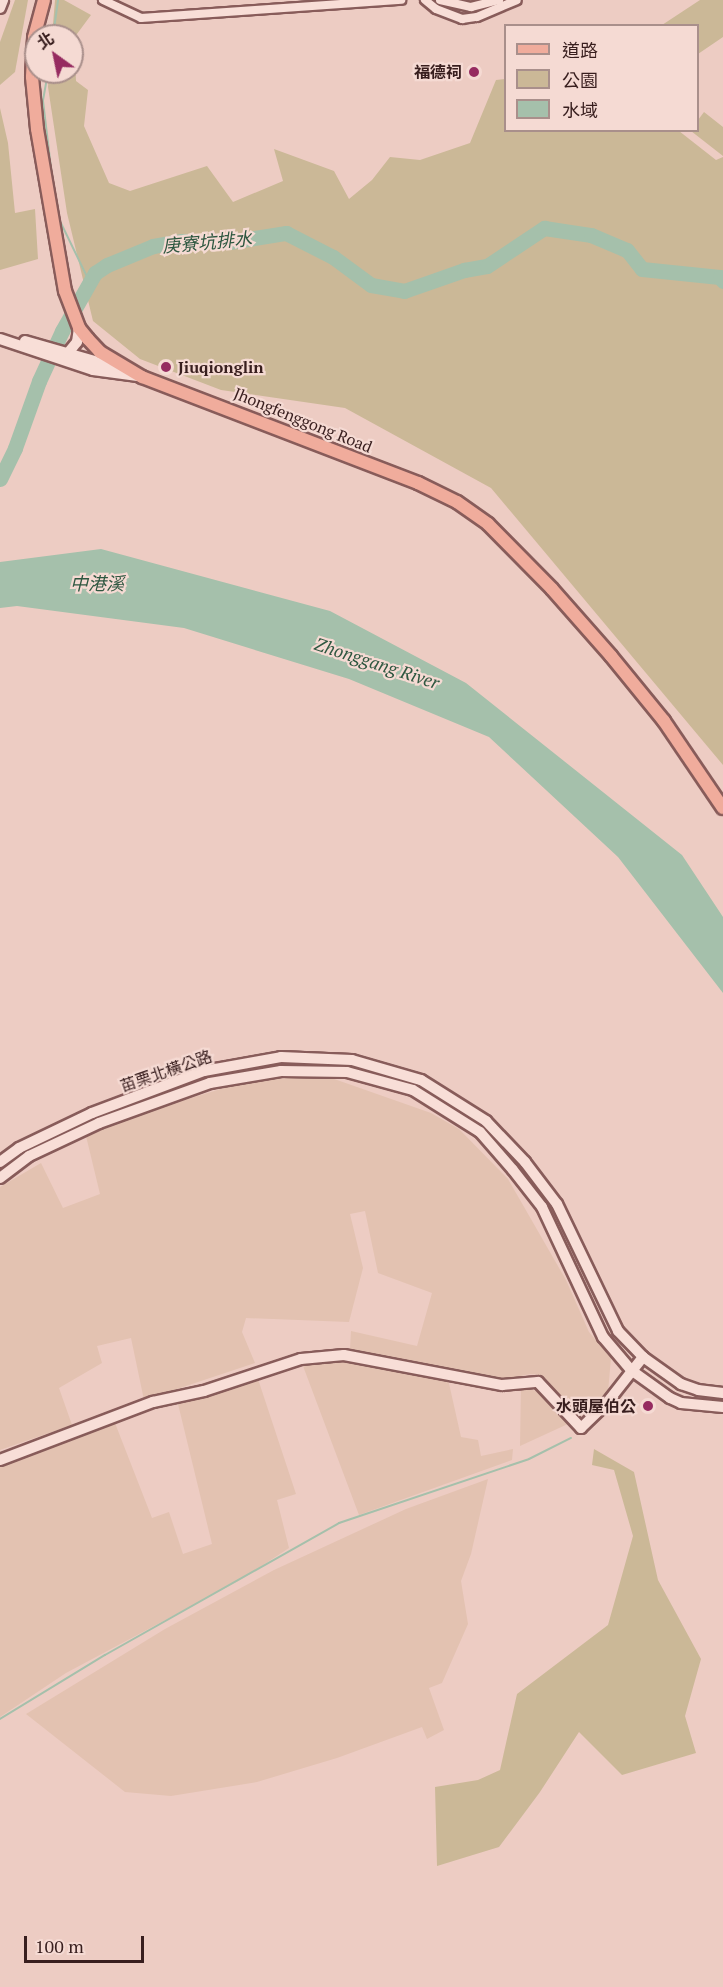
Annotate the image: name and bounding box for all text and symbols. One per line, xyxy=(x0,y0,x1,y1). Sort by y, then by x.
north arrow xyxy=(24,24,84,84)
legend xyxy=(504,24,699,132)
text: 北 xyxy=(33,27,58,54)
text: 道路 xyxy=(562,38,598,62)
place label: 福德祠 xyxy=(414,62,462,82)
marker: 福德祠 xyxy=(467,65,481,79)
text: 公園 xyxy=(562,68,598,92)
text: 水域 xyxy=(562,98,598,122)
water label: 庚寮坑排水 xyxy=(161,227,253,257)
place label: Jiuqionglin xyxy=(178,357,264,377)
marker: Jiuqionglin xyxy=(159,360,173,374)
street label: Jhongfenggong Road xyxy=(231,383,375,457)
water label: 中港溪 xyxy=(70,572,124,594)
water label: Zhonggang River xyxy=(312,633,442,693)
street label: 苗栗北橫公路 xyxy=(117,1046,215,1096)
place label: 水頭屋伯公 xyxy=(556,1396,636,1416)
marker: 水頭屋伯公 xyxy=(641,1399,655,1413)
scale bar xyxy=(27,1924,147,1962)
text: 100 m xyxy=(35,1934,84,1958)

